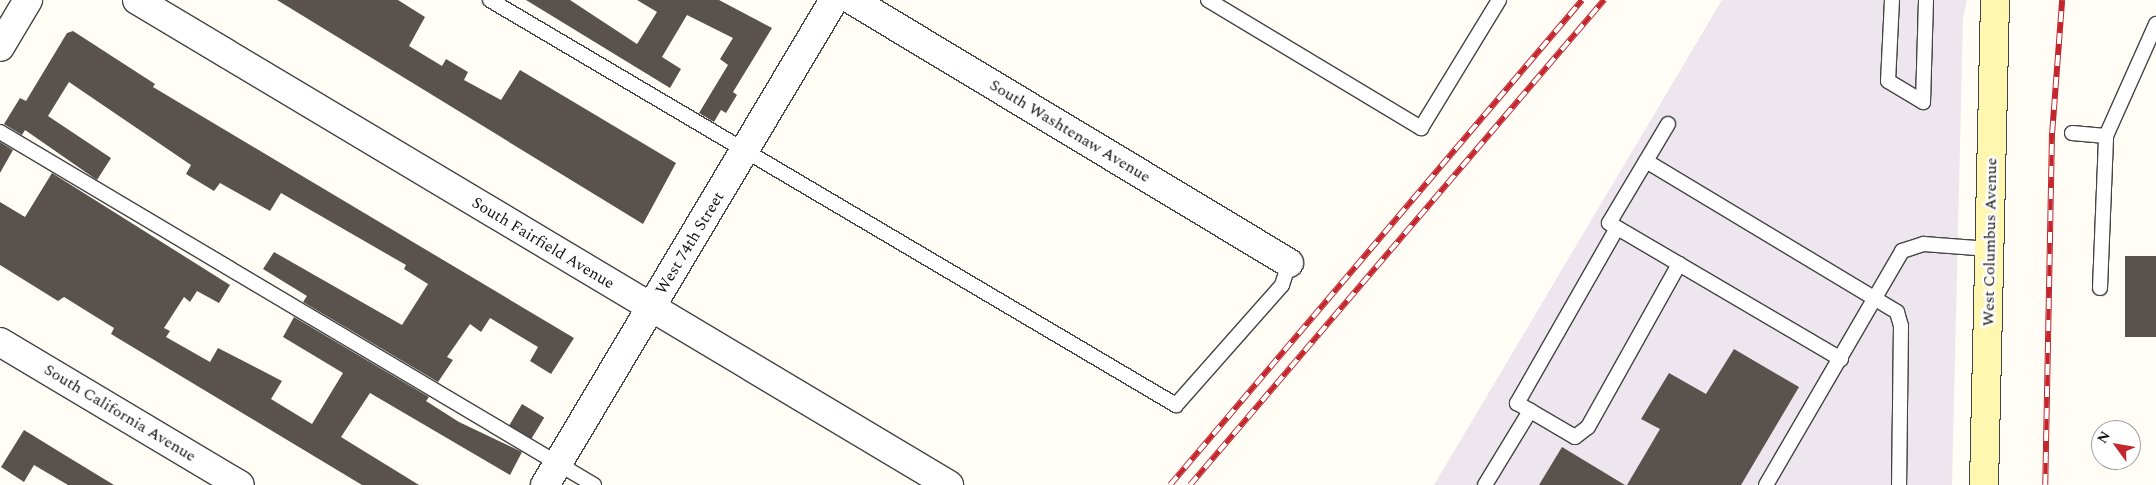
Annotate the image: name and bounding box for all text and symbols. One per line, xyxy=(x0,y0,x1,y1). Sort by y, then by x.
street label: South Washtenaw Avenue xyxy=(986,75,1154,187)
street label: West Columbus Avenue xyxy=(1979,157,2001,327)
street label: West 74th Street xyxy=(652,188,728,298)
street label: South Fairfield Avenue xyxy=(468,193,618,293)
street label: South California Avenue xyxy=(41,360,199,466)
north arrow xyxy=(2091,420,2141,470)
text: N xyxy=(2092,427,2116,448)

